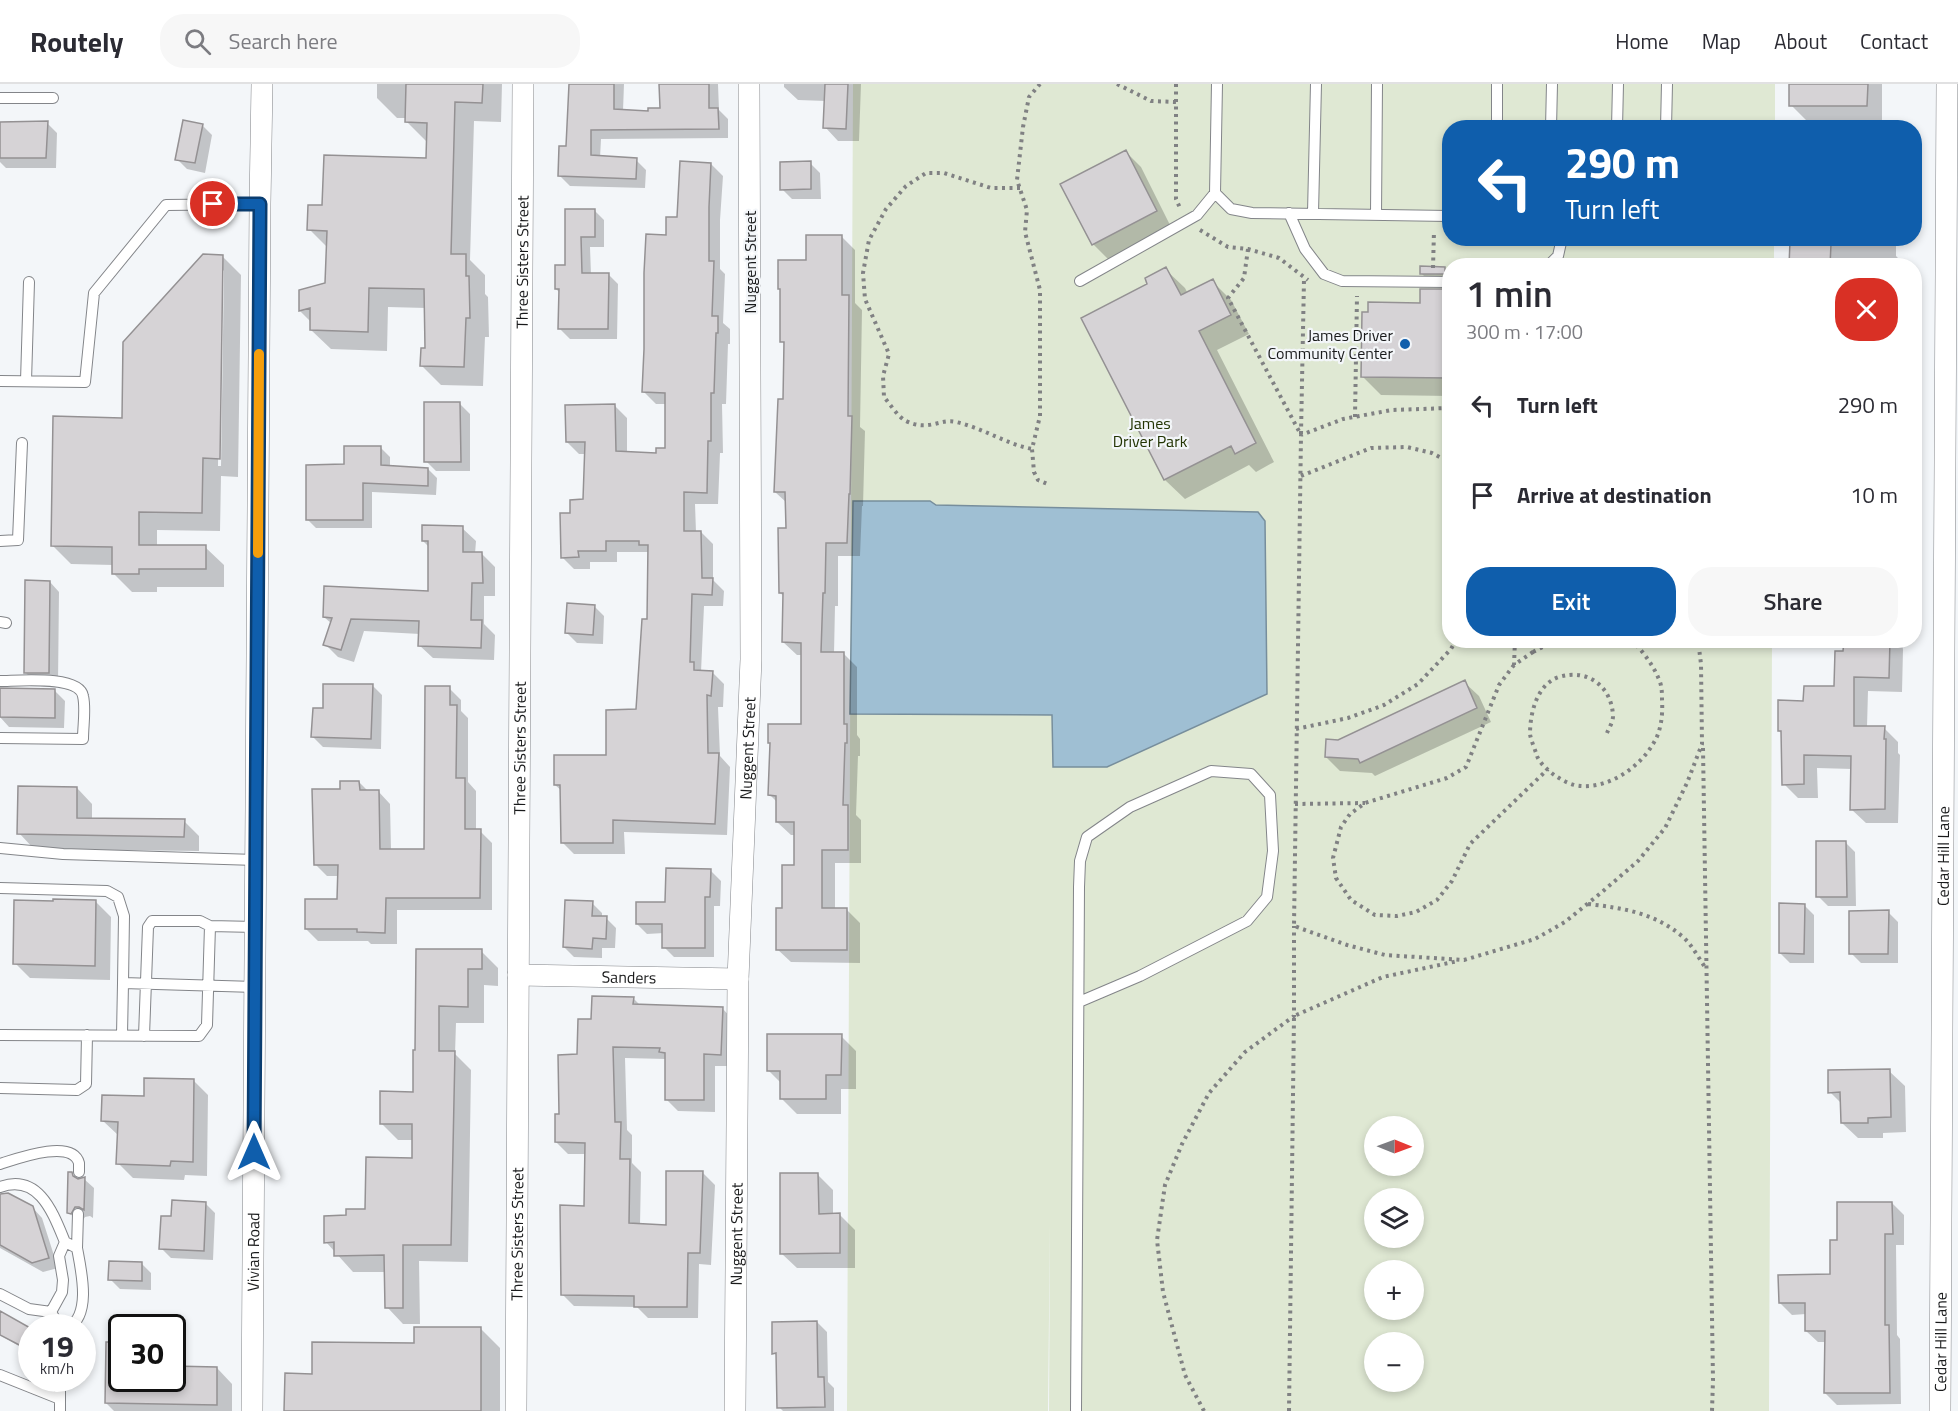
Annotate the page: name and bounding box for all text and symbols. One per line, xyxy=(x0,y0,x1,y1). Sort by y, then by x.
search box xyxy=(160,14,580,68)
text: Routely xyxy=(30,20,124,63)
text: Search here xyxy=(229,24,338,58)
icon: search xyxy=(181,25,214,58)
text: Home xyxy=(1615,25,1669,57)
text: Map xyxy=(1702,25,1741,57)
text: About xyxy=(1774,25,1827,57)
text: Contact xyxy=(1860,25,1928,57)
text: 290 m xyxy=(1565,130,1680,194)
icon: left xyxy=(1466,144,1544,222)
pin xyxy=(187,178,238,229)
icon: arrive xyxy=(196,187,229,220)
text: Turn left xyxy=(1565,188,1659,229)
street label: Three Sisters Street xyxy=(510,195,534,329)
street label: Nuggent Street xyxy=(738,210,762,313)
text: 1 min xyxy=(1466,266,1553,321)
button: close xyxy=(1835,278,1898,341)
text: 300 m · 17:00 xyxy=(1466,316,1583,347)
place label: James Driver Community Center xyxy=(1267,323,1393,365)
marker: James Driver Community Center xyxy=(1398,337,1412,351)
text: Turn left xyxy=(1517,388,1598,422)
text: 290 m xyxy=(1838,388,1898,422)
icon: left xyxy=(1466,389,1499,422)
park label: James Driver Park xyxy=(1113,411,1188,453)
text: Arrive at destination xyxy=(1517,478,1712,512)
text: 10 m xyxy=(1850,478,1898,512)
icon: arrive xyxy=(1466,479,1499,512)
button: Exit xyxy=(1466,567,1676,636)
button: Share xyxy=(1688,567,1898,636)
street label: Three Sisters Street xyxy=(507,681,532,815)
street label: Nuggent Street xyxy=(733,696,761,800)
street label: Cedar Hill Lane xyxy=(1931,806,1955,906)
street label: Sanders xyxy=(601,965,657,990)
north arrow xyxy=(1364,1116,1424,1176)
map controls xyxy=(1364,1116,1424,1392)
position arrow xyxy=(222,1120,286,1184)
street label: Three Sisters Street xyxy=(505,1167,529,1301)
street label: Nuggent Street xyxy=(724,1182,749,1286)
button: layers xyxy=(1364,1188,1424,1248)
street label: Vivian Road xyxy=(241,1212,265,1292)
button: + xyxy=(1364,1260,1424,1320)
street label: Cedar Hill Lane xyxy=(1928,1292,1953,1392)
speed limit sign: 30 xyxy=(108,1314,186,1392)
text: 19 xyxy=(40,1323,74,1369)
button: − xyxy=(1364,1332,1424,1392)
text: km/h xyxy=(40,1357,74,1380)

